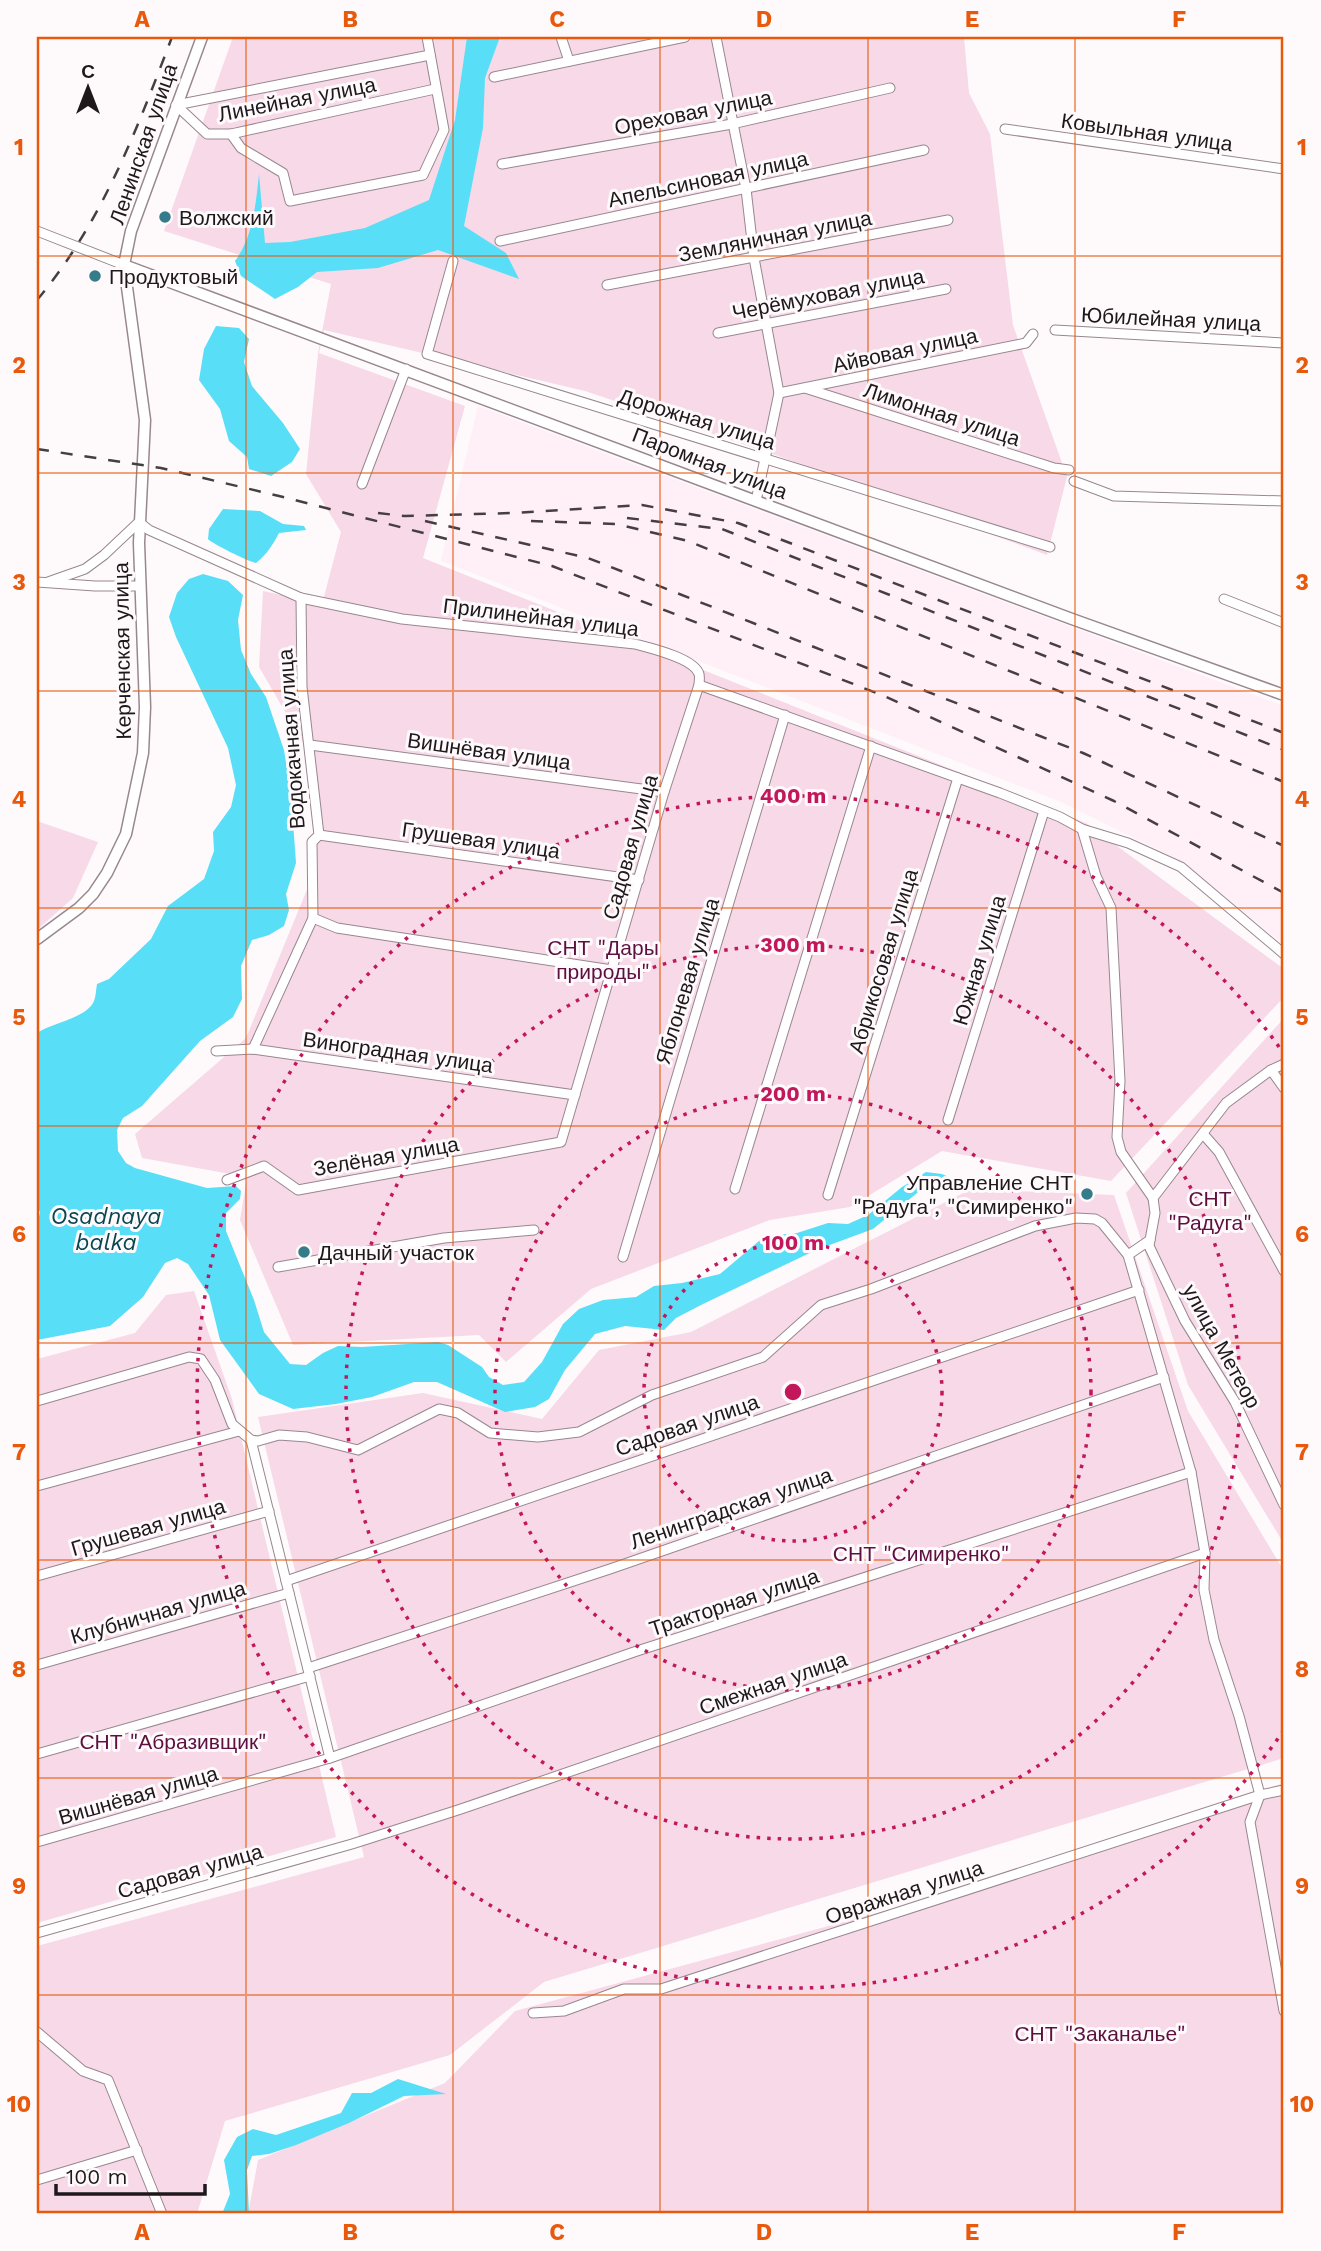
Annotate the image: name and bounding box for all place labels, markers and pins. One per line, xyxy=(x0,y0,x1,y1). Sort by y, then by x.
place label: Волжский xyxy=(179,205,274,230)
marker: Волжский xyxy=(157,209,173,225)
place label: Продуктовый xyxy=(109,264,238,289)
marker: Продуктовый xyxy=(87,268,103,284)
place label: Управление СНТ "Радуга", "Симиренко" xyxy=(853,1170,1073,1219)
marker: Управление СНТ "Радуга", "Симиренко" xyxy=(1079,1186,1095,1202)
place label: Дачный участок xyxy=(318,1240,475,1265)
marker: Дачный участок xyxy=(296,1244,312,1260)
centre of rings xyxy=(781,1380,805,1404)

